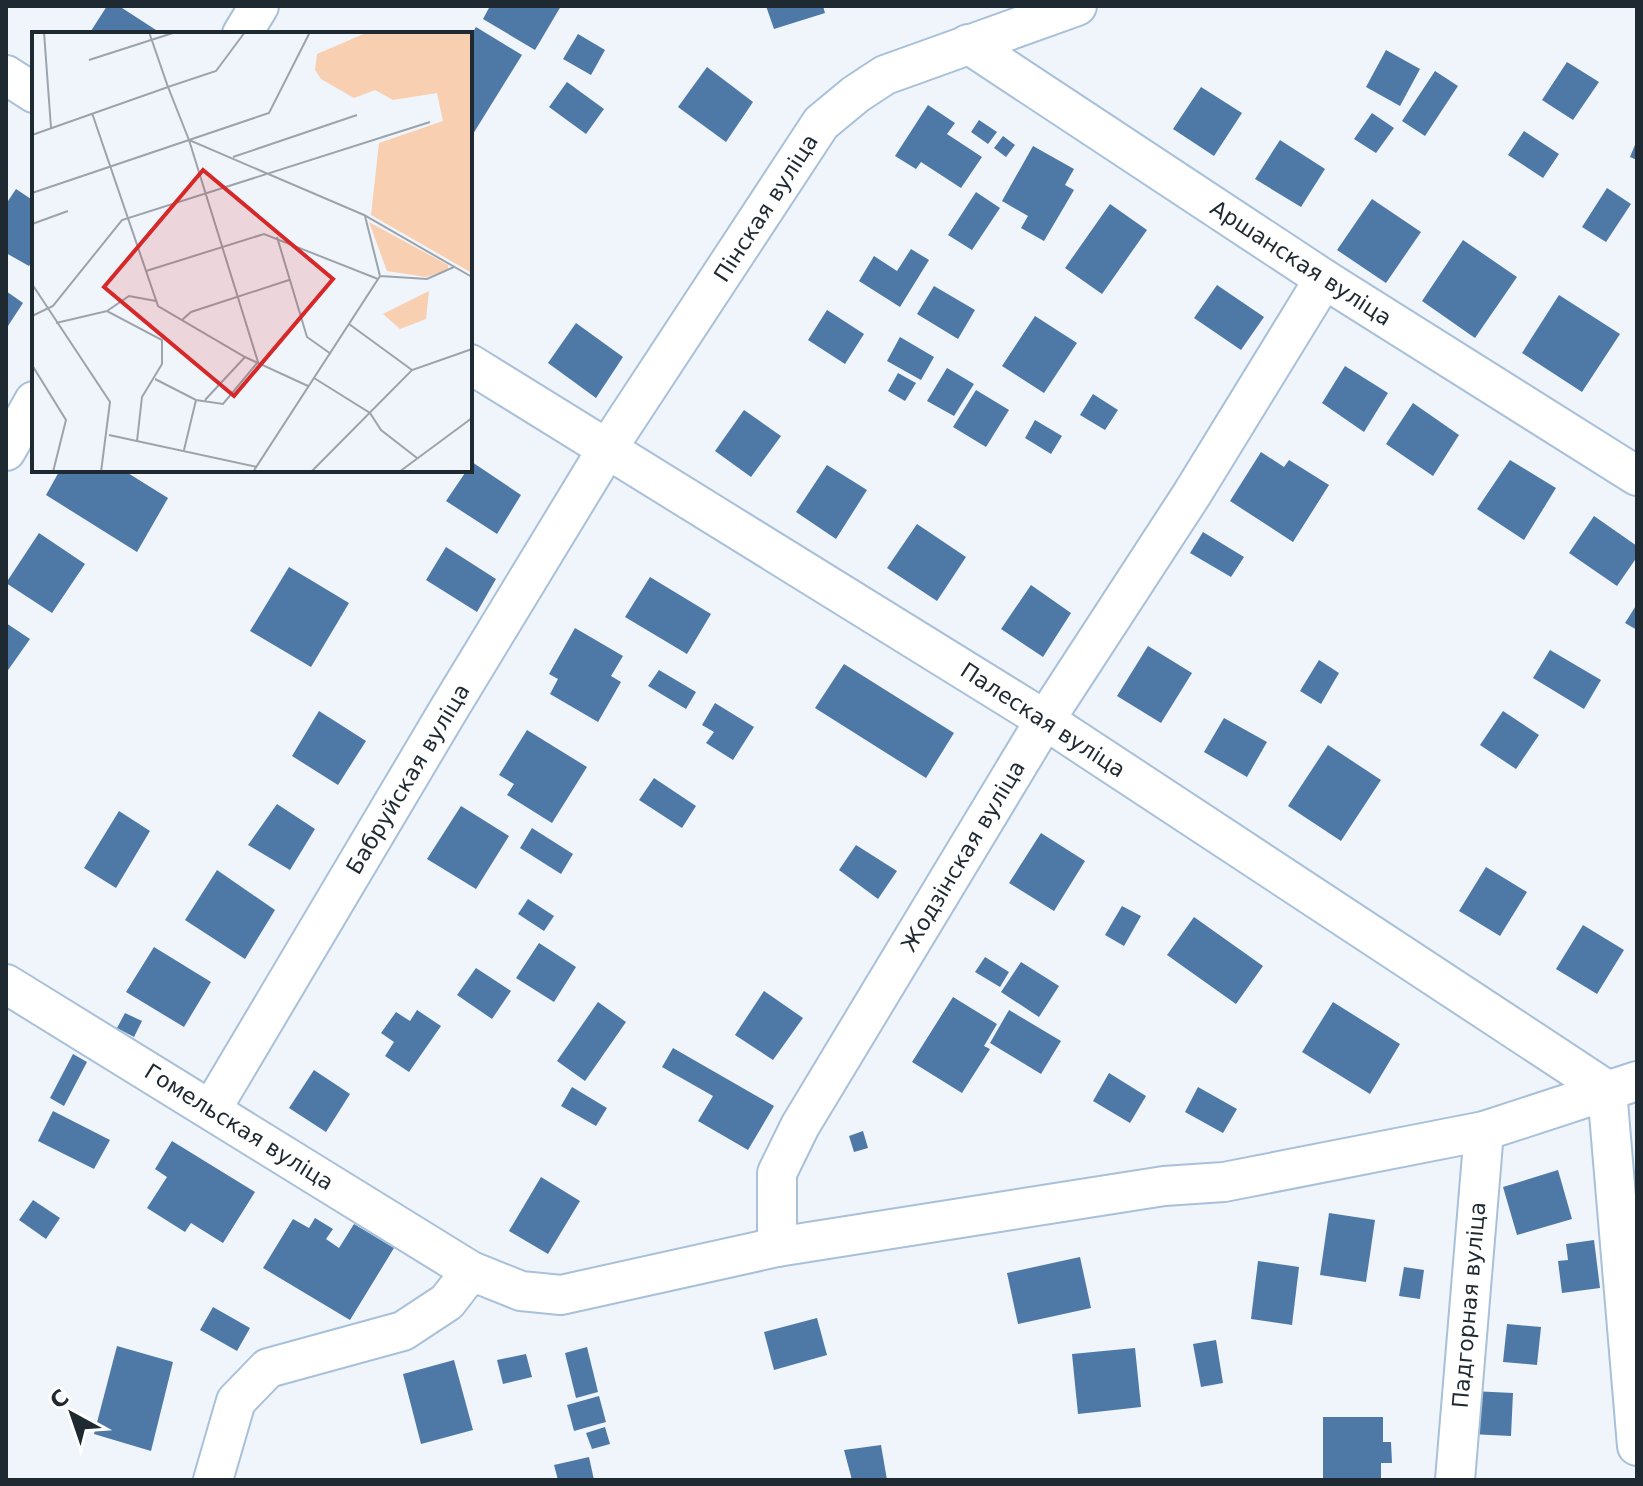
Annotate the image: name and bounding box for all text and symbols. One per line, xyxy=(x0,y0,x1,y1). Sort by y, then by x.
inset map xyxy=(32,32,472,472)
street label: Пінская вуліца xyxy=(709,130,823,286)
street label: Аршанская вуліца xyxy=(1206,195,1396,331)
street label: Палеская вуліца xyxy=(956,657,1130,783)
street label: Бабруйская вуліца xyxy=(341,679,475,879)
street label: Жодзінская вуліца xyxy=(896,756,1030,956)
street label: Гомельская вуліца xyxy=(140,1059,338,1195)
street label: Падгорная вуліца xyxy=(1448,1201,1490,1409)
north arrow xyxy=(32,1374,112,1454)
text: С xyxy=(45,1384,74,1414)

